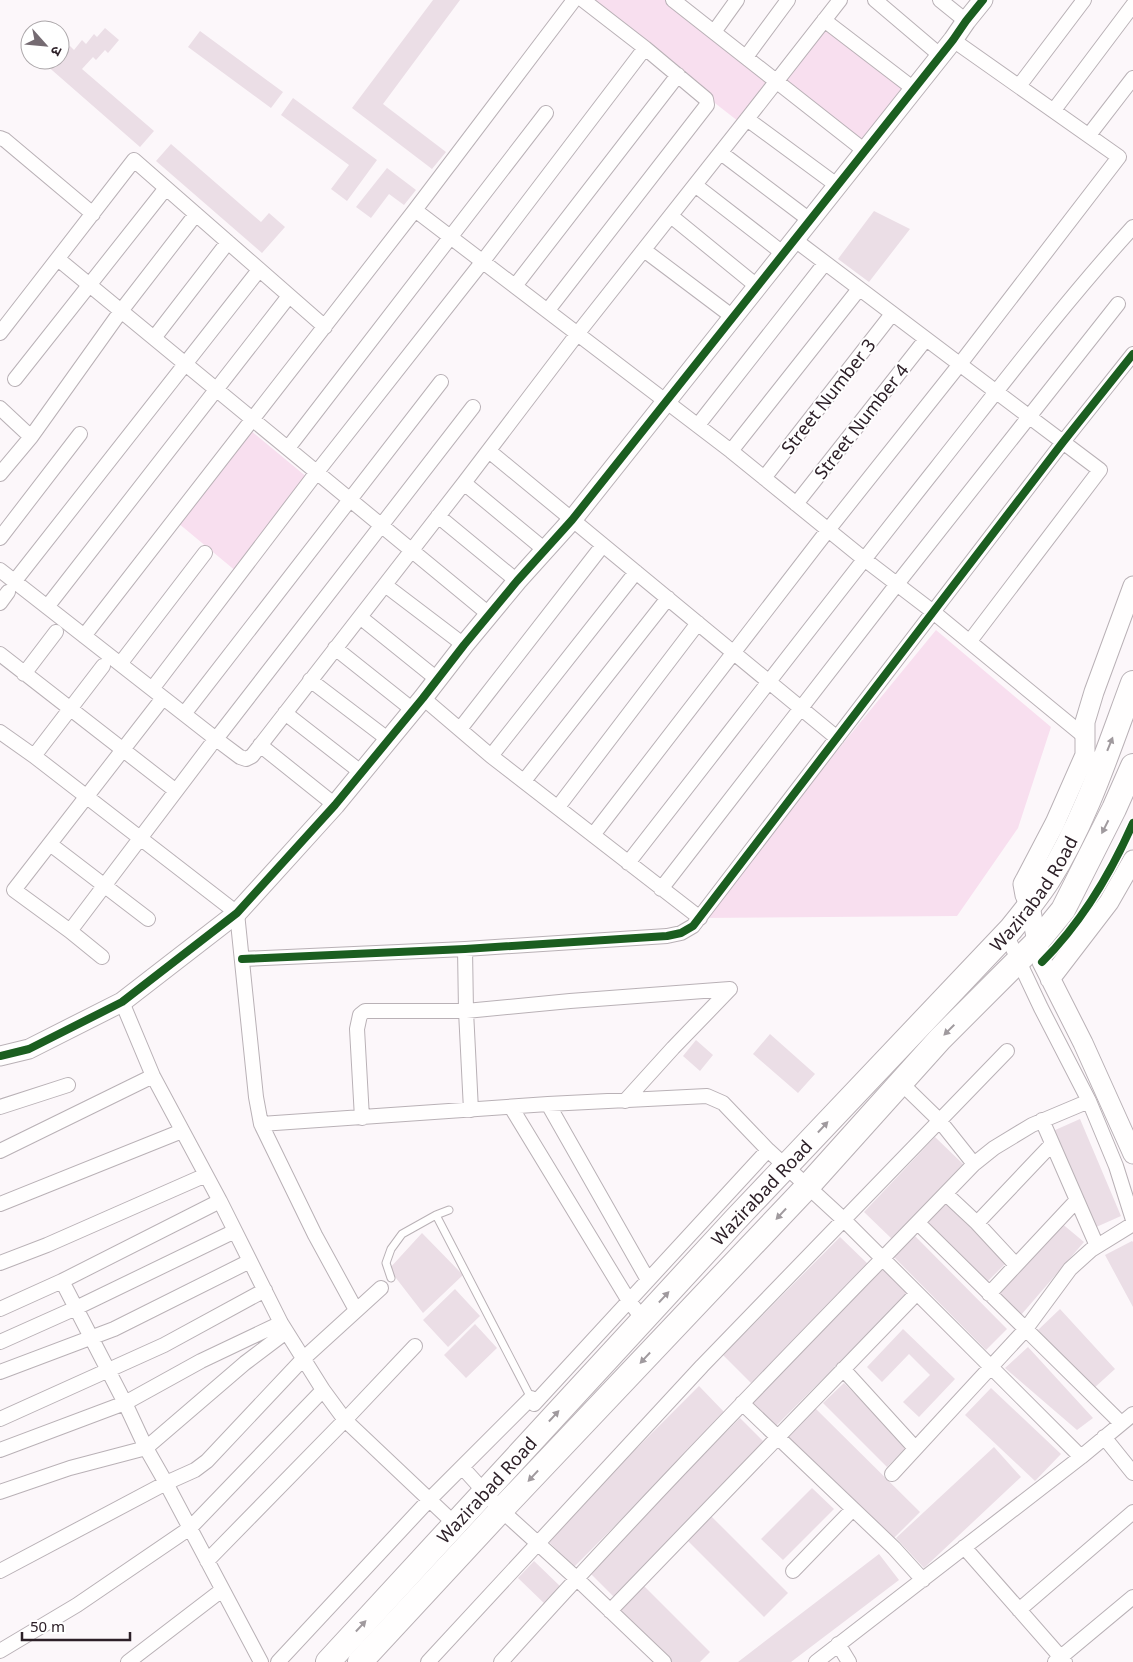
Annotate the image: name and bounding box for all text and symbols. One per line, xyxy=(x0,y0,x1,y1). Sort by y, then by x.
north arrow xyxy=(20,20,70,70)
text: उ xyxy=(46,43,67,60)
street label: Street Number 3 xyxy=(775,333,881,459)
street label: Street Number 4 xyxy=(808,358,914,484)
one-way arrow xyxy=(1106,736,1114,751)
one-way arrow xyxy=(1101,819,1109,834)
street label: Wazirabad Road xyxy=(984,832,1083,956)
one-way arrow xyxy=(943,1024,955,1036)
one-way arrow xyxy=(817,1121,829,1133)
street label: Wazirabad Road xyxy=(706,1134,817,1250)
one-way arrow xyxy=(775,1208,787,1220)
one-way arrow xyxy=(658,1291,670,1303)
one-way arrow xyxy=(639,1351,651,1363)
one-way arrow xyxy=(548,1410,560,1422)
street label: Wazirabad Road xyxy=(431,1431,542,1548)
one-way arrow xyxy=(527,1469,539,1481)
scale bar xyxy=(22,1610,130,1642)
text: 50 m xyxy=(30,1616,65,1636)
one-way arrow xyxy=(355,1621,367,1633)

